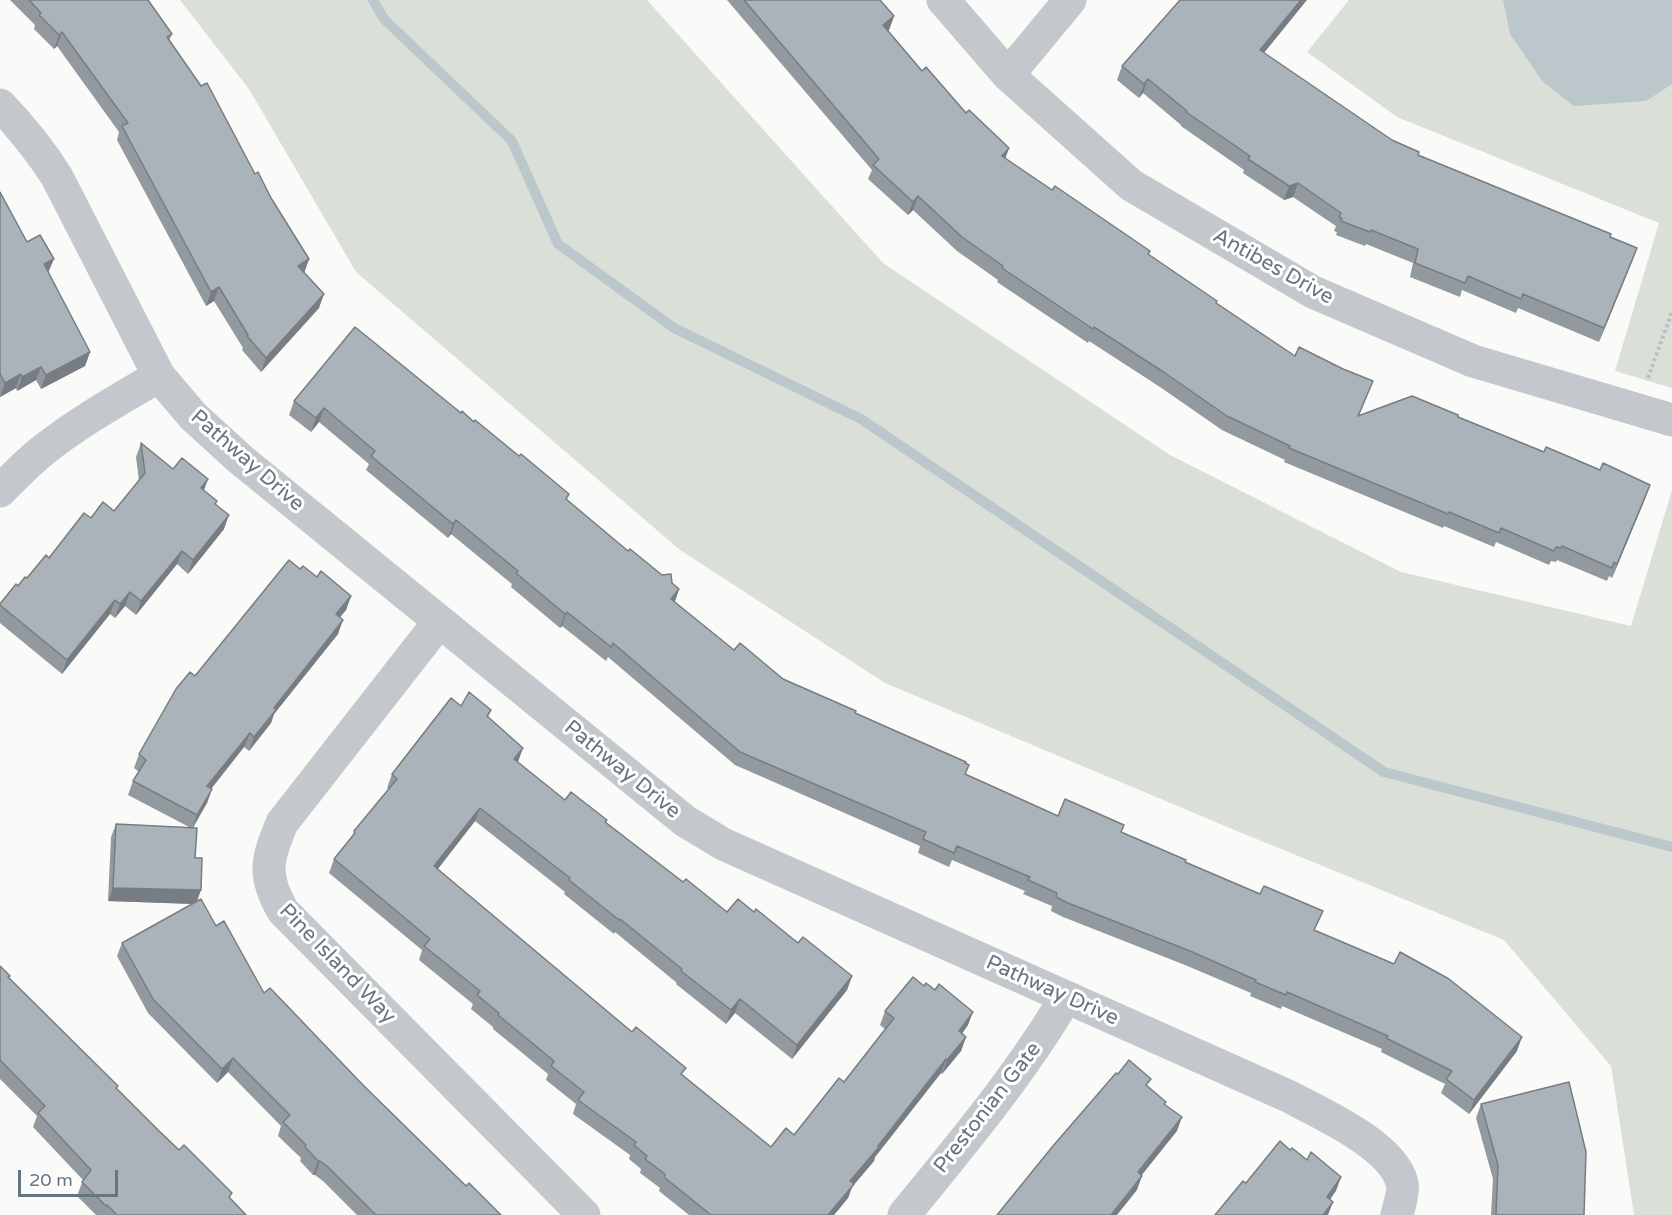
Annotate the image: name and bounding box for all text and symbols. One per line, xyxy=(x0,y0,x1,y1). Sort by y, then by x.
street label: Antibes Drive xyxy=(1208,224,1338,310)
street label: Pathway Drive xyxy=(185,405,309,517)
street label: Pathway Drive xyxy=(559,715,685,825)
street label: Pine Island Way xyxy=(273,899,401,1029)
street label: Pathway Drive xyxy=(982,951,1122,1031)
street label: Prestonian Gate xyxy=(929,1037,1047,1179)
scale bar xyxy=(21,1158,122,1196)
text: 20 m xyxy=(29,1169,73,1191)

